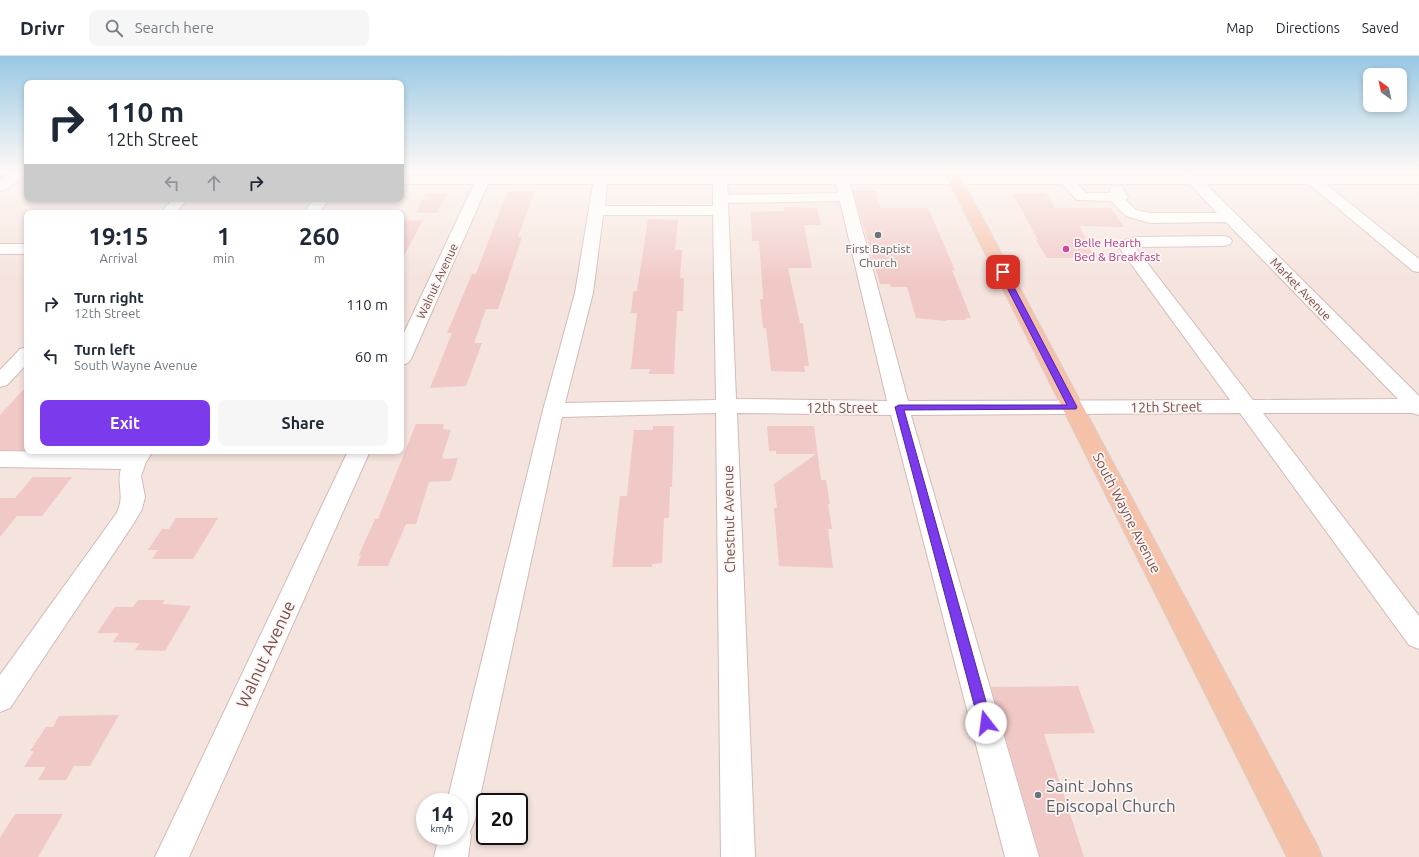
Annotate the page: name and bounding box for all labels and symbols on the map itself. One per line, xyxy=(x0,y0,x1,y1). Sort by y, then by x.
north arrow xyxy=(1363,68,1407,112)
marker: First Baptist Church xyxy=(873,230,883,240)
place label: Belle Hearth Bed & Breakfast xyxy=(1074,236,1161,263)
street label: Walnut Avenue xyxy=(414,241,460,321)
place label: First Baptist Church xyxy=(846,242,911,269)
marker: Belle Hearth Bed & Breakfast xyxy=(1061,244,1071,254)
pin xyxy=(986,255,1020,289)
street label: Market Avenue xyxy=(1268,255,1334,323)
street label: 12th Street xyxy=(1130,398,1202,416)
street label: 12th Street xyxy=(806,400,878,416)
street label: South Wayne Avenue xyxy=(1090,450,1164,576)
street label: Chestnut Avenue xyxy=(720,465,738,573)
street label: Walnut Avenue xyxy=(232,597,298,711)
position arrow xyxy=(965,702,1007,744)
place label: Saint Johns Episcopal Church xyxy=(1046,776,1176,815)
marker: Saint Johns Episcopal Church xyxy=(1033,790,1043,800)
speed limit sign: 20 xyxy=(476,793,528,845)

